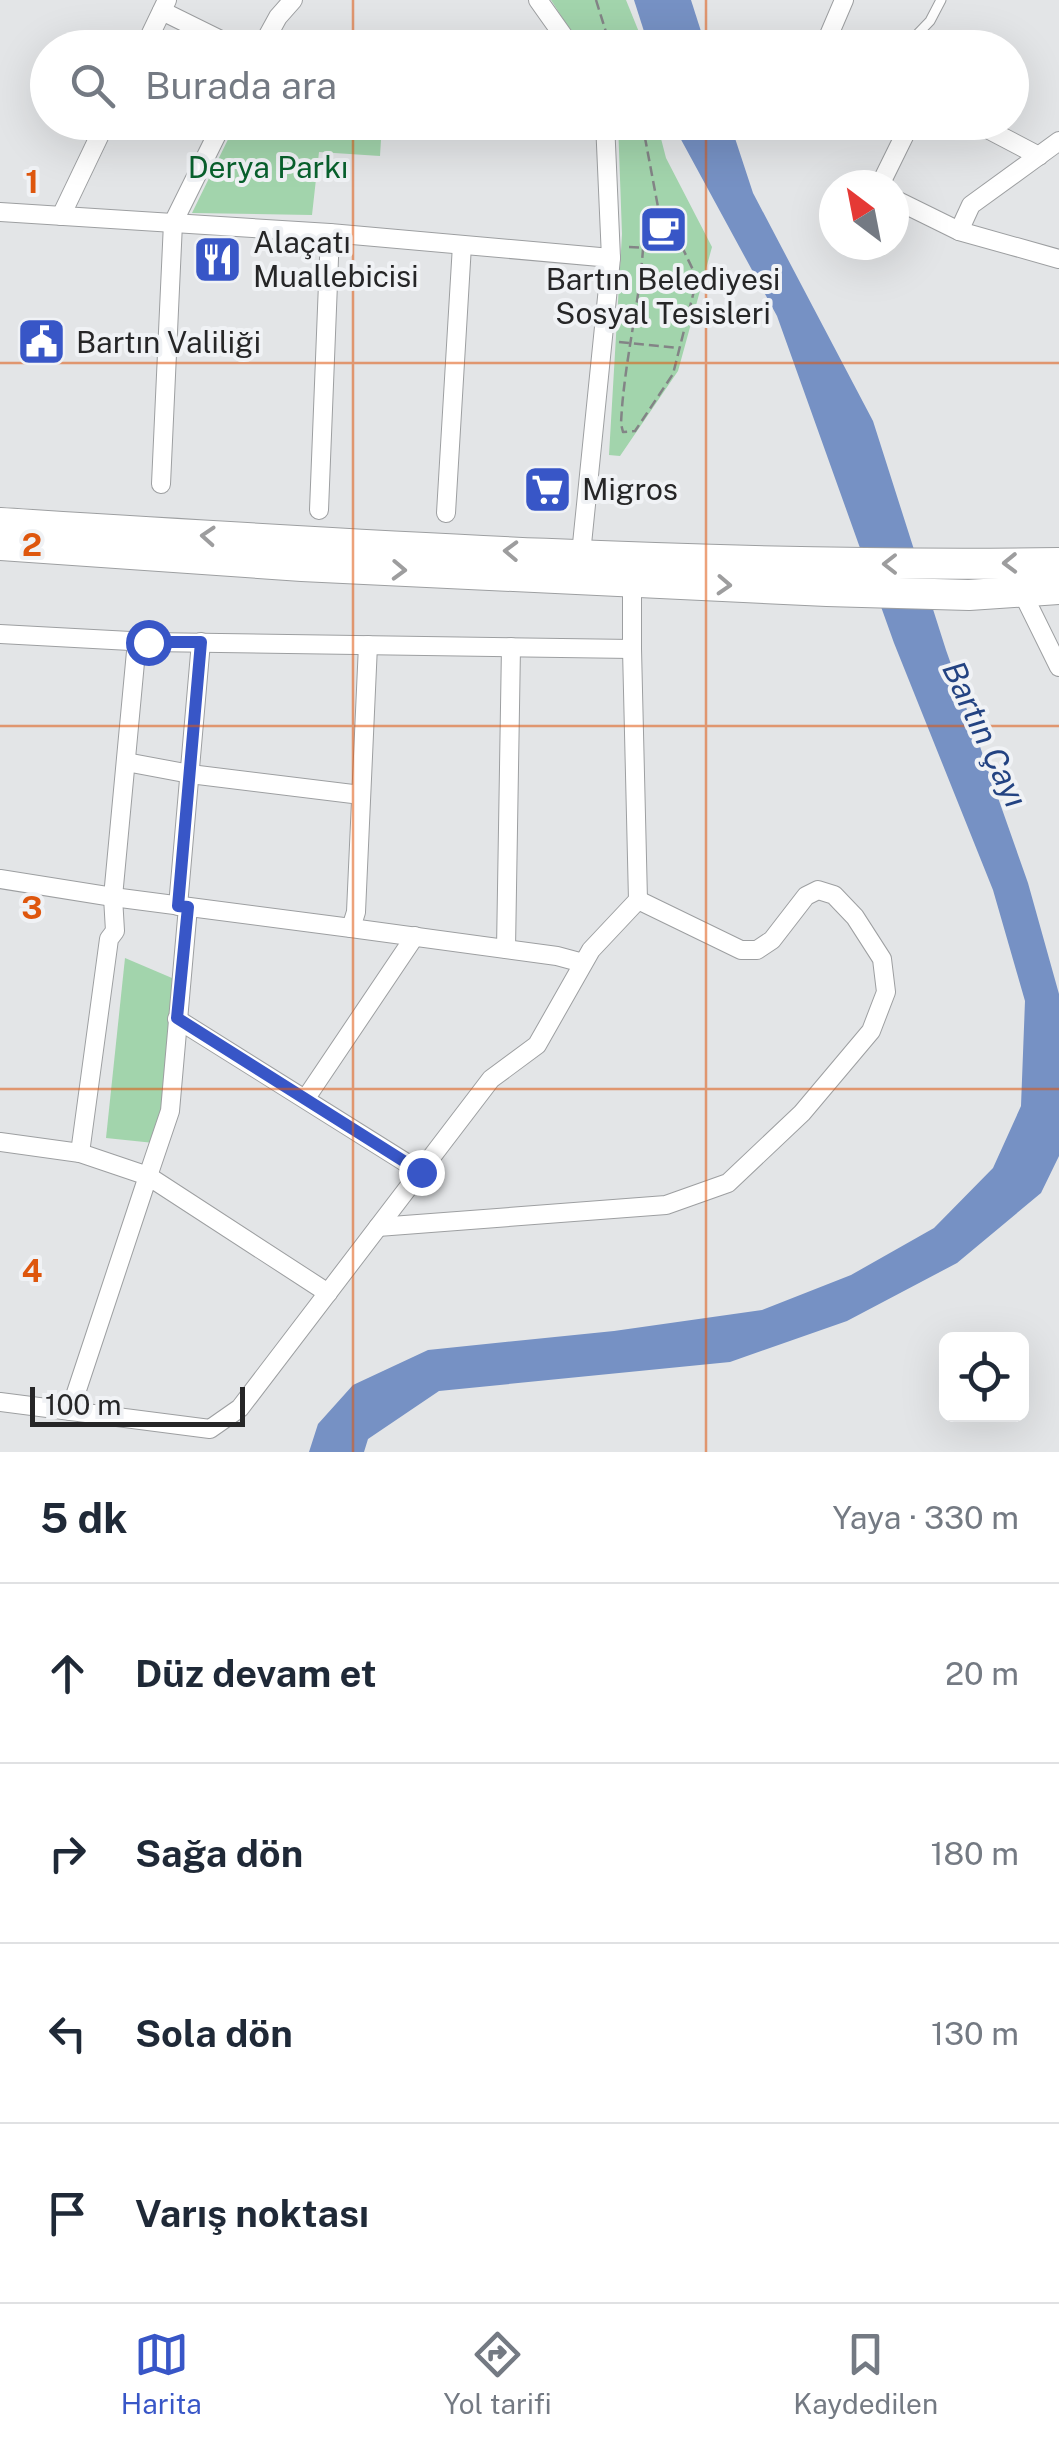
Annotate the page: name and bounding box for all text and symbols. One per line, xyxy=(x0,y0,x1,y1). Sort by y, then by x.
search box xyxy=(30,30,1029,140)
icon: search xyxy=(65,58,120,113)
text: Burada ara xyxy=(145,63,337,108)
park label: Derya Parkı xyxy=(188,149,348,185)
text: 1 xyxy=(25,163,39,200)
north arrow xyxy=(819,170,909,260)
cafe icon: Bartın Belediyesi Sosyal Tesisleri xyxy=(637,204,689,256)
place label: Alaçatı Muallebicisi xyxy=(253,224,419,294)
restaurant icon: Alaçatı Muallebicisi xyxy=(192,233,244,285)
place label: Bartın Belediyesi Sosyal Tesisleri xyxy=(546,261,780,331)
public building icon: Bartın Valiliği xyxy=(15,316,67,368)
place label: Bartın Valiliği xyxy=(76,324,261,360)
supermarket icon: Migros xyxy=(521,463,573,515)
place label: Migros xyxy=(582,471,678,507)
text: 2 xyxy=(22,526,42,563)
one-way arrow xyxy=(199,526,215,547)
one-way arrow xyxy=(502,540,518,561)
one-way arrow xyxy=(881,553,896,575)
one-way arrow xyxy=(1002,553,1018,574)
one-way arrow xyxy=(392,559,408,580)
one-way arrow xyxy=(716,574,732,595)
route start xyxy=(126,620,172,666)
water label: Bartın Çayı xyxy=(935,655,1035,813)
text: 3 xyxy=(21,889,43,926)
route end xyxy=(399,1150,445,1196)
text: 4 xyxy=(22,1252,43,1289)
map controls xyxy=(939,1332,1029,1422)
button: locate xyxy=(939,1332,1029,1422)
scale bar xyxy=(30,1382,245,1426)
text: 100 m xyxy=(45,1388,122,1421)
text: 5 dk xyxy=(40,1493,128,1542)
text: Yaya · 330 m xyxy=(832,1499,1019,1536)
icon: ahead xyxy=(40,1646,95,1701)
text: Düz devam et xyxy=(135,1651,377,1696)
text: 20 m xyxy=(945,1655,1019,1692)
icon: right xyxy=(40,1826,95,1881)
text: Sağa dön xyxy=(135,1831,303,1876)
text: 180 m xyxy=(930,1835,1019,1872)
icon: left xyxy=(40,2006,95,2061)
text: Sola dön xyxy=(135,2011,293,2056)
text: 130 m xyxy=(931,2015,1019,2052)
icon: arrive xyxy=(40,2186,95,2241)
text: Varış noktası xyxy=(135,2191,369,2236)
tab: Harita xyxy=(121,2327,202,2420)
tab: Yol tarifi xyxy=(443,2327,552,2420)
tab: Kaydedilen xyxy=(793,2327,938,2420)

